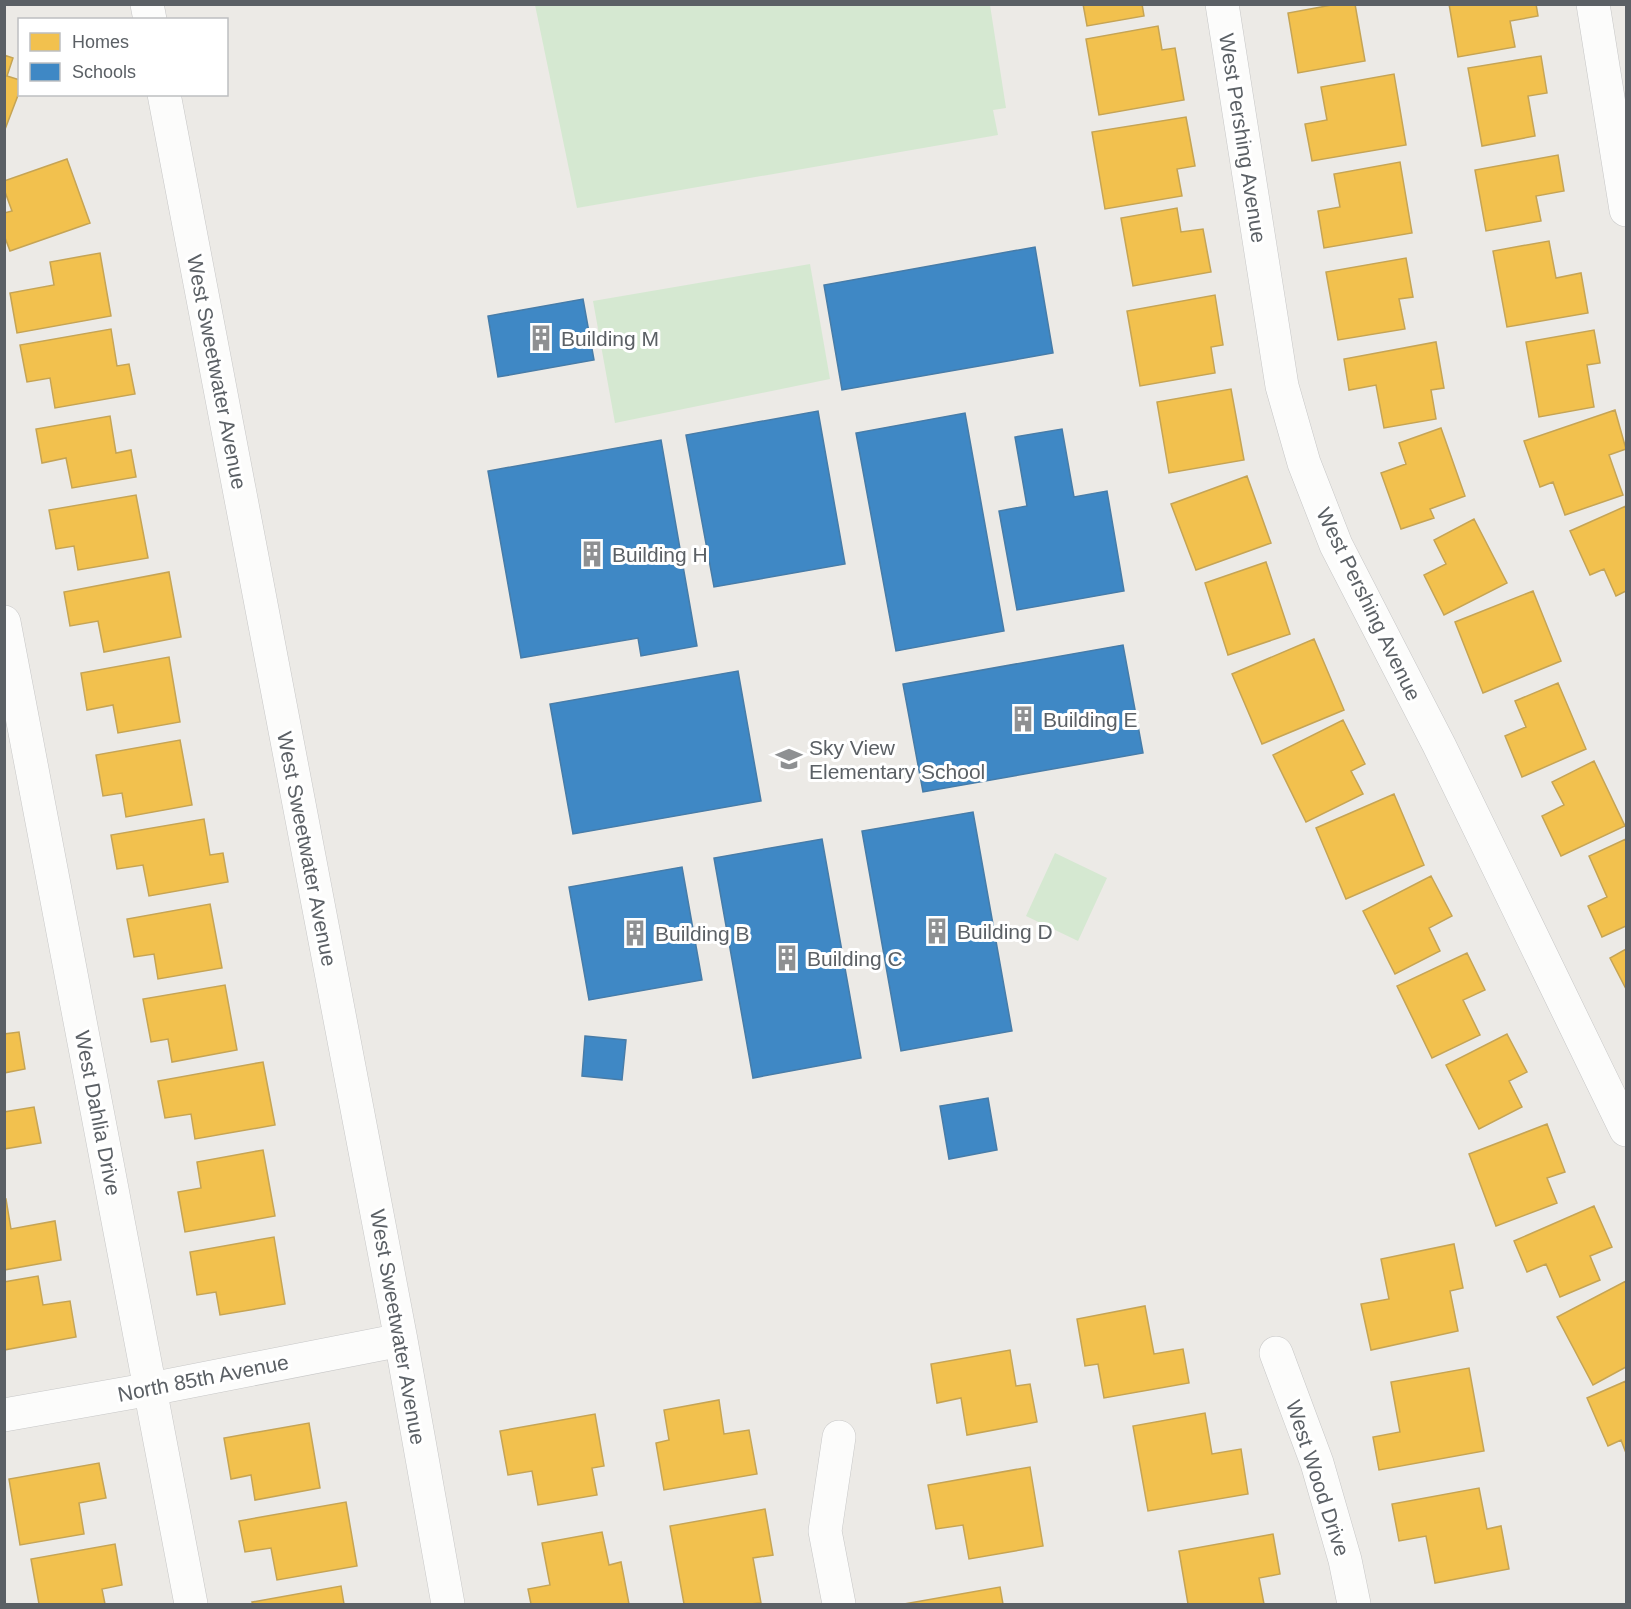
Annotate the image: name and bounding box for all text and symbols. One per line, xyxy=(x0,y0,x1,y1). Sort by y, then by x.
legend xyxy=(18,18,228,96)
text: Homes xyxy=(72,32,129,52)
street label: West Pershing Avenue xyxy=(1215,32,1271,244)
text: Schools xyxy=(72,62,136,82)
street label: West Sweetwater Avenue xyxy=(183,253,251,491)
building icon: Building M xyxy=(526,323,556,353)
place label: Building M xyxy=(561,327,659,350)
street label: West Pershing Avenue xyxy=(1312,504,1426,704)
building icon: Building H xyxy=(577,539,607,569)
place label: Building H xyxy=(612,543,708,566)
building icon: Building E xyxy=(1008,704,1038,734)
place label: Building E xyxy=(1043,708,1138,731)
street label: West Sweetwater Avenue xyxy=(273,730,341,968)
place label: Sky View Elementary School xyxy=(809,736,985,783)
school or university icon: Sky View Elementary School xyxy=(774,744,804,774)
building icon: Building D xyxy=(922,916,952,946)
building icon: Building B xyxy=(620,918,650,948)
place label: Building D xyxy=(957,920,1053,943)
place label: Building B xyxy=(655,922,750,945)
building icon: Building C xyxy=(772,943,802,973)
place label: Building C xyxy=(807,947,903,970)
street label: West Dahlia Drive xyxy=(71,1029,125,1197)
street label: West Sweetwater Avenue xyxy=(366,1208,430,1446)
street label: North 85th Avenue xyxy=(116,1350,290,1406)
street label: West Wood Drive xyxy=(1282,1397,1354,1559)

